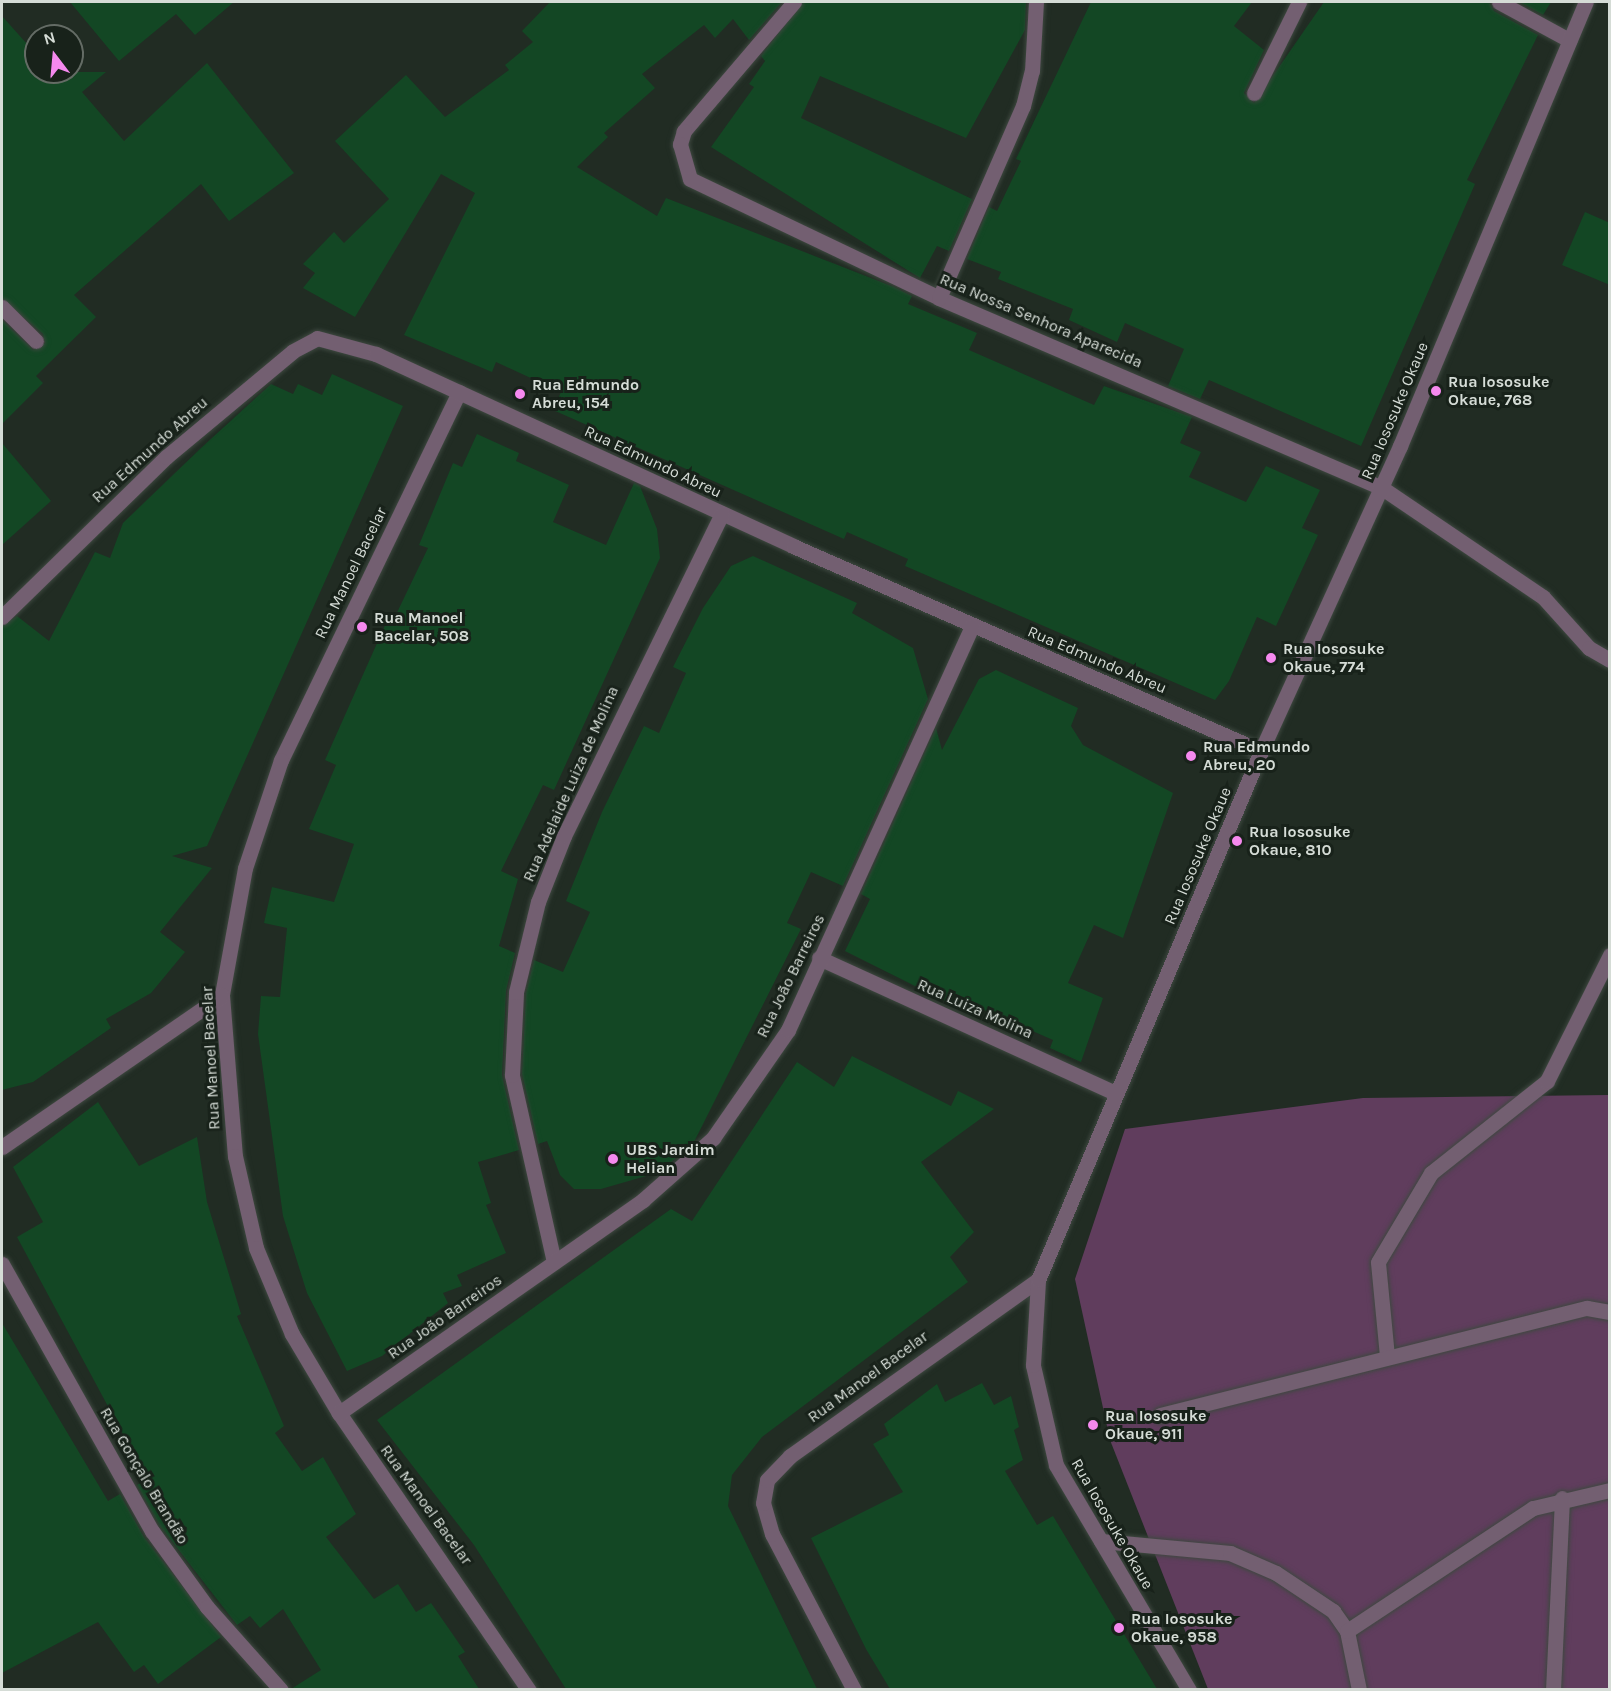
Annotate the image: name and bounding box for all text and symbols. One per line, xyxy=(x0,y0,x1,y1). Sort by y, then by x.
north arrow xyxy=(24,24,84,84)
text: N xyxy=(41,27,58,49)
street label: Rua Nossa Senhora Aparecida xyxy=(937,270,1145,372)
street label: Rua Iososuke Okaue xyxy=(1357,339,1433,483)
place label: Rua Iososuke Okaue, 768 xyxy=(1448,372,1550,410)
place label: Rua Edmundo Abreu, 154 xyxy=(532,375,639,413)
marker: Rua Iososuke Okaue, 768 xyxy=(1429,384,1443,398)
marker: Rua Edmundo Abreu, 154 xyxy=(513,387,527,401)
street label: Rua Edmundo Abreu xyxy=(88,393,212,507)
street label: Rua Edmundo Abreu xyxy=(581,422,725,502)
street label: Rua Manoel Bacelar xyxy=(311,504,391,642)
place label: Rua Manoel Bacelar, 508 xyxy=(374,608,469,646)
marker: Rua Manoel Bacelar, 508 xyxy=(355,620,369,634)
street label: Rua Edmundo Abreu xyxy=(1025,622,1169,698)
place label: Rua Iososuke Okaue, 774 xyxy=(1283,639,1385,677)
marker: Rua Iososuke Okaue, 774 xyxy=(1264,651,1278,665)
street label: Rua Adelaide Luiza de Molina xyxy=(519,683,623,885)
place label: Rua Edmundo Abreu, 20 xyxy=(1203,737,1310,775)
marker: Rua Edmundo Abreu, 20 xyxy=(1184,749,1198,763)
street label: Rua Iososuke Okaue xyxy=(1160,784,1236,928)
place label: Rua Iososuke Okaue, 810 xyxy=(1249,822,1351,860)
marker: Rua Iososuke Okaue, 810 xyxy=(1230,834,1244,848)
street label: Rua João Barreiros xyxy=(753,911,829,1041)
street label: Rua Luiza Molina xyxy=(914,975,1036,1043)
street label: Rua Manoel Bacelar xyxy=(198,986,224,1130)
place label: UBS Jardim Helian xyxy=(626,1140,715,1178)
marker: UBS Jardim Helian xyxy=(604,1150,622,1168)
street label: Rua João Barreiros xyxy=(384,1270,506,1364)
street label: Rua Manoel Bacelar xyxy=(804,1327,932,1427)
street label: Rua Gonçalo Brandão xyxy=(96,1404,192,1548)
place label: Rua Iososuke Okaue, 911 xyxy=(1105,1406,1207,1444)
marker: Rua Iososuke Okaue, 911 xyxy=(1086,1418,1100,1432)
street label: Rua Manoel Bacelar xyxy=(376,1441,476,1569)
street label: Rua Iososuke Okaue xyxy=(1067,1455,1157,1593)
place label: Rua Iososuke Okaue, 958 xyxy=(1131,1609,1233,1647)
marker: Rua Iososuke Okaue, 958 xyxy=(1112,1621,1126,1635)

